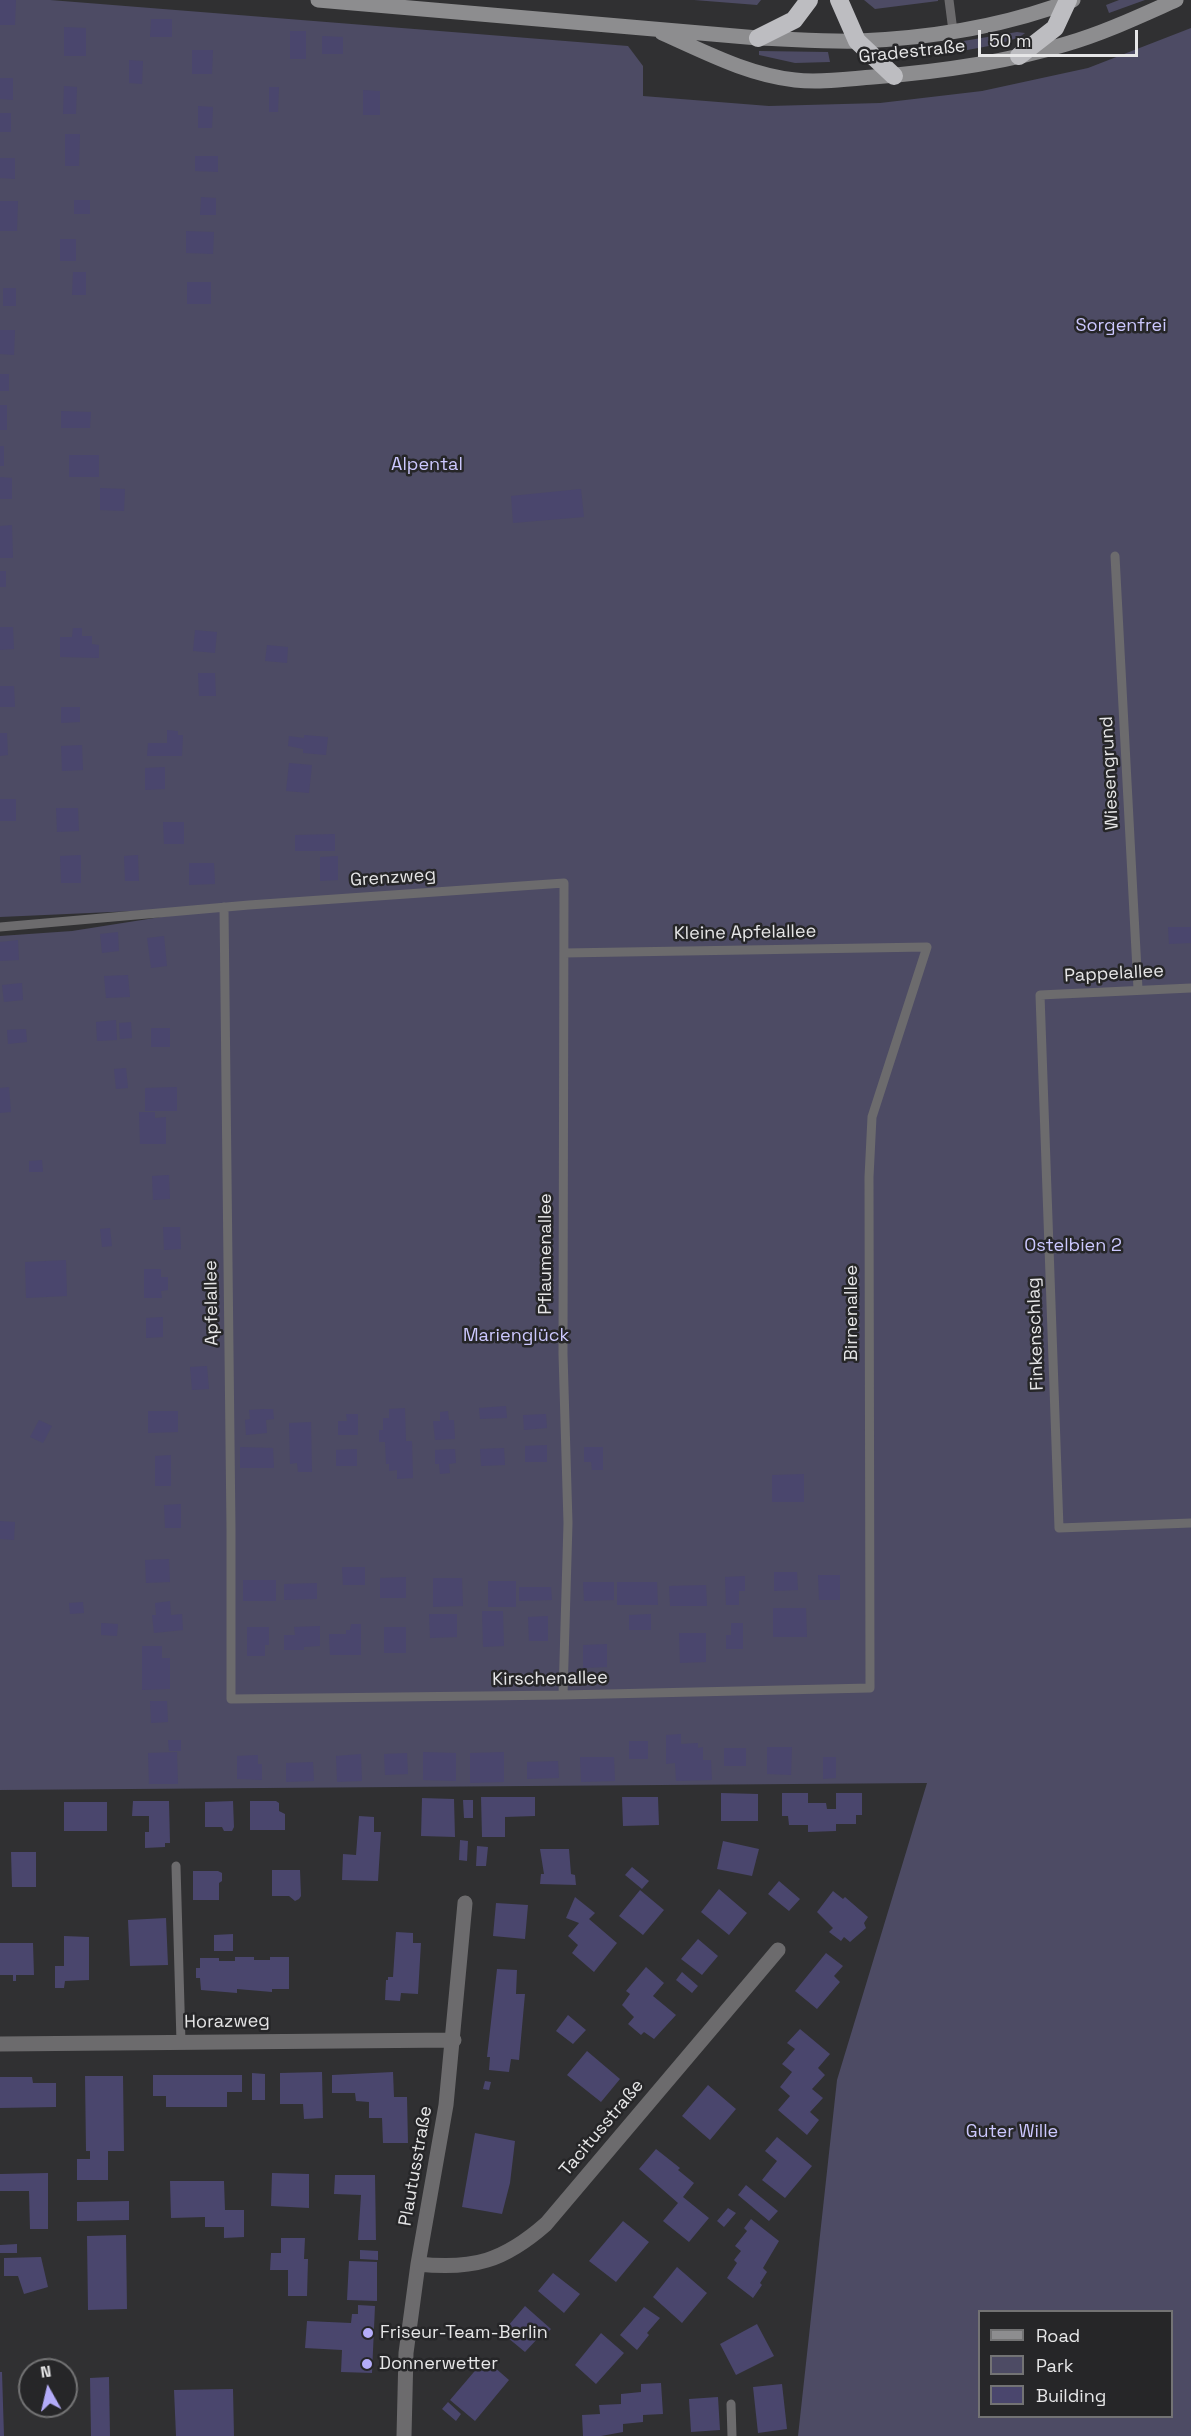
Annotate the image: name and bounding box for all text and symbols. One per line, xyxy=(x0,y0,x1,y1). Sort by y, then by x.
scale bar xyxy=(981,18,1142,56)
text: 50 m xyxy=(989,29,1031,52)
street label: Gradestraße xyxy=(858,36,966,68)
park label: Sorgenfrei xyxy=(1075,315,1167,337)
park label: Alpental xyxy=(391,454,463,476)
street label: Wiesengrund xyxy=(1096,716,1124,830)
street label: Grenzweg xyxy=(349,864,437,892)
street label: Kleine Apfelallee xyxy=(674,921,816,945)
street label: Pappelallee xyxy=(1064,961,1164,987)
street label: Pflaumenallee xyxy=(535,1193,557,1315)
park label: Ostelbien 2 xyxy=(1024,1235,1122,1257)
street label: Apfelallee xyxy=(200,1260,224,1346)
street label: Birnenallee xyxy=(841,1265,863,1361)
street label: Finkenschlag xyxy=(1023,1277,1049,1391)
park label: Marienglück xyxy=(463,1325,569,1347)
street label: Kirschenallee xyxy=(492,1667,608,1691)
street label: Horazweg xyxy=(184,2010,270,2034)
street label: Tacitusstraße xyxy=(555,2075,649,2181)
street label: Plautusstraße xyxy=(395,2104,437,2228)
park label: Guter Wille xyxy=(966,2121,1058,2143)
legend xyxy=(978,2310,1173,2418)
place label: Friseur-Team-Berlin xyxy=(380,2322,548,2344)
text: Road xyxy=(1036,2324,1080,2347)
marker: Friseur-Team-Berlin xyxy=(361,2326,375,2340)
place label: Donnerwetter xyxy=(379,2353,498,2375)
text: Park xyxy=(1036,2354,1073,2377)
marker: Donnerwetter xyxy=(360,2357,374,2371)
north arrow xyxy=(18,2358,78,2418)
text: N xyxy=(39,2361,52,2383)
text: Building xyxy=(1036,2384,1106,2407)

